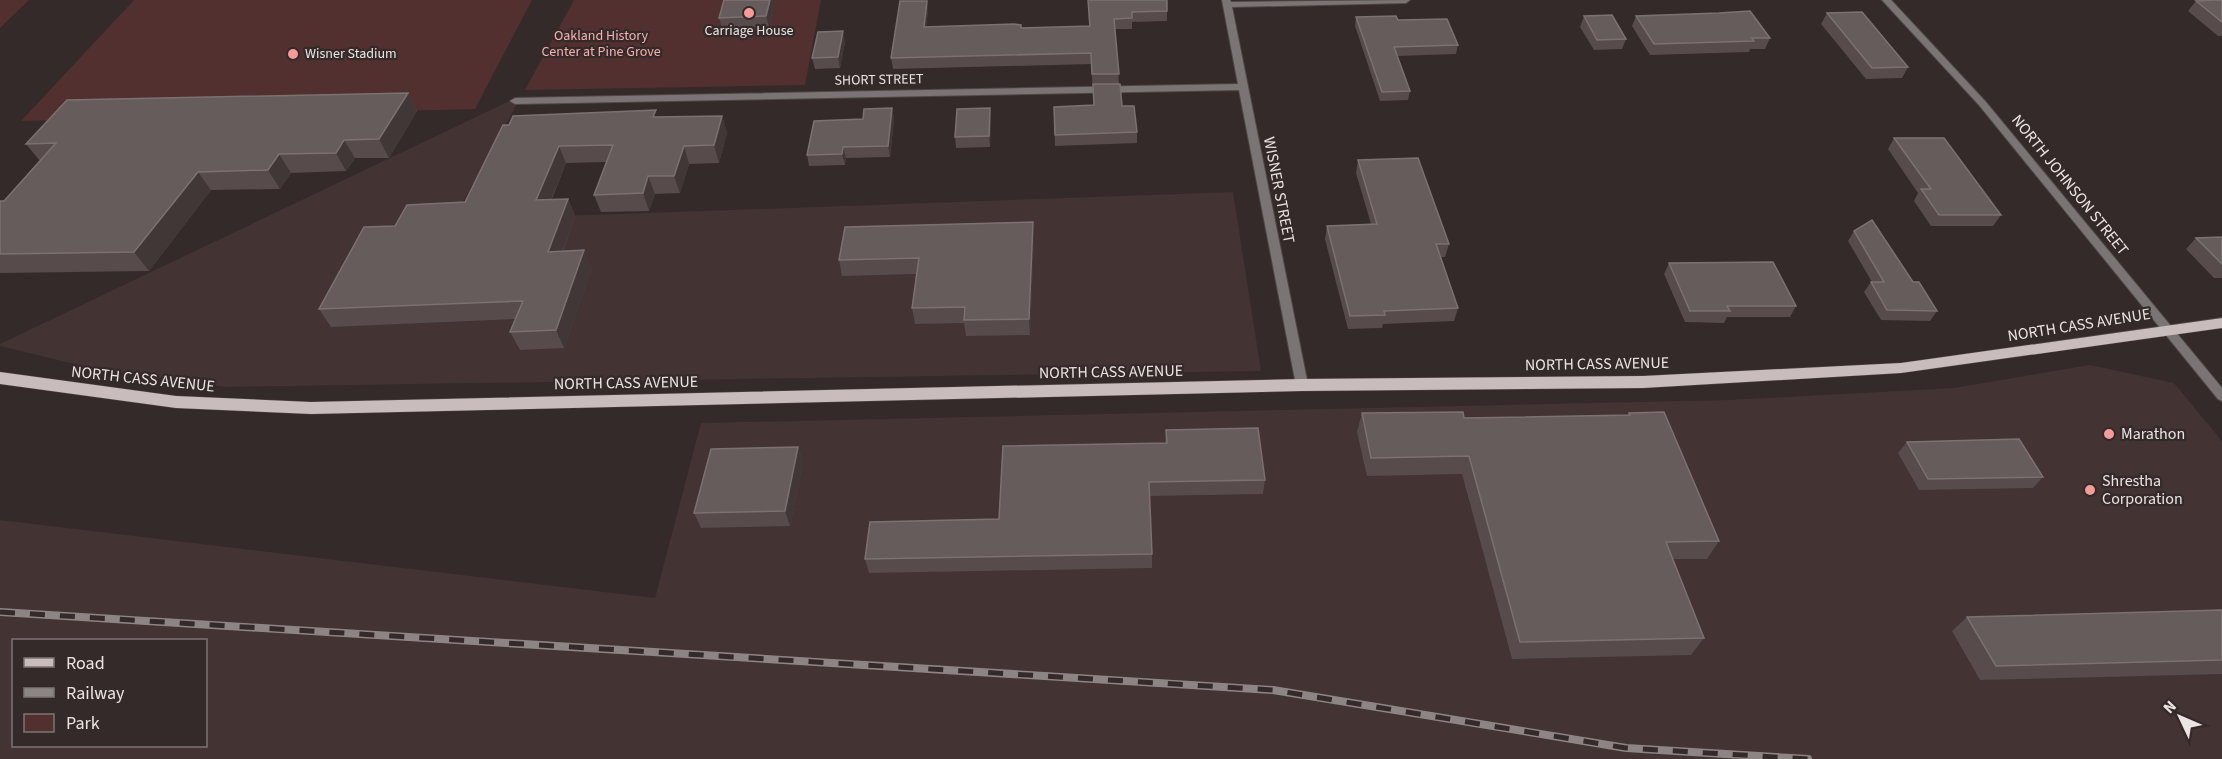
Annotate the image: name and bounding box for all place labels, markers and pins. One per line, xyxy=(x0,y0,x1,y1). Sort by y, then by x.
marker: Carriage House xyxy=(742,6,756,20)
place label: Carriage House xyxy=(704,21,794,41)
place label: Wisner Stadium xyxy=(305,44,397,64)
marker: Wisner Stadium xyxy=(286,47,300,61)
place label: Marathon xyxy=(2121,423,2185,445)
marker: Marathon xyxy=(2102,427,2116,441)
place label: Shrestha Corporation xyxy=(2102,470,2183,510)
marker: Shrestha Corporation xyxy=(2083,483,2097,497)

